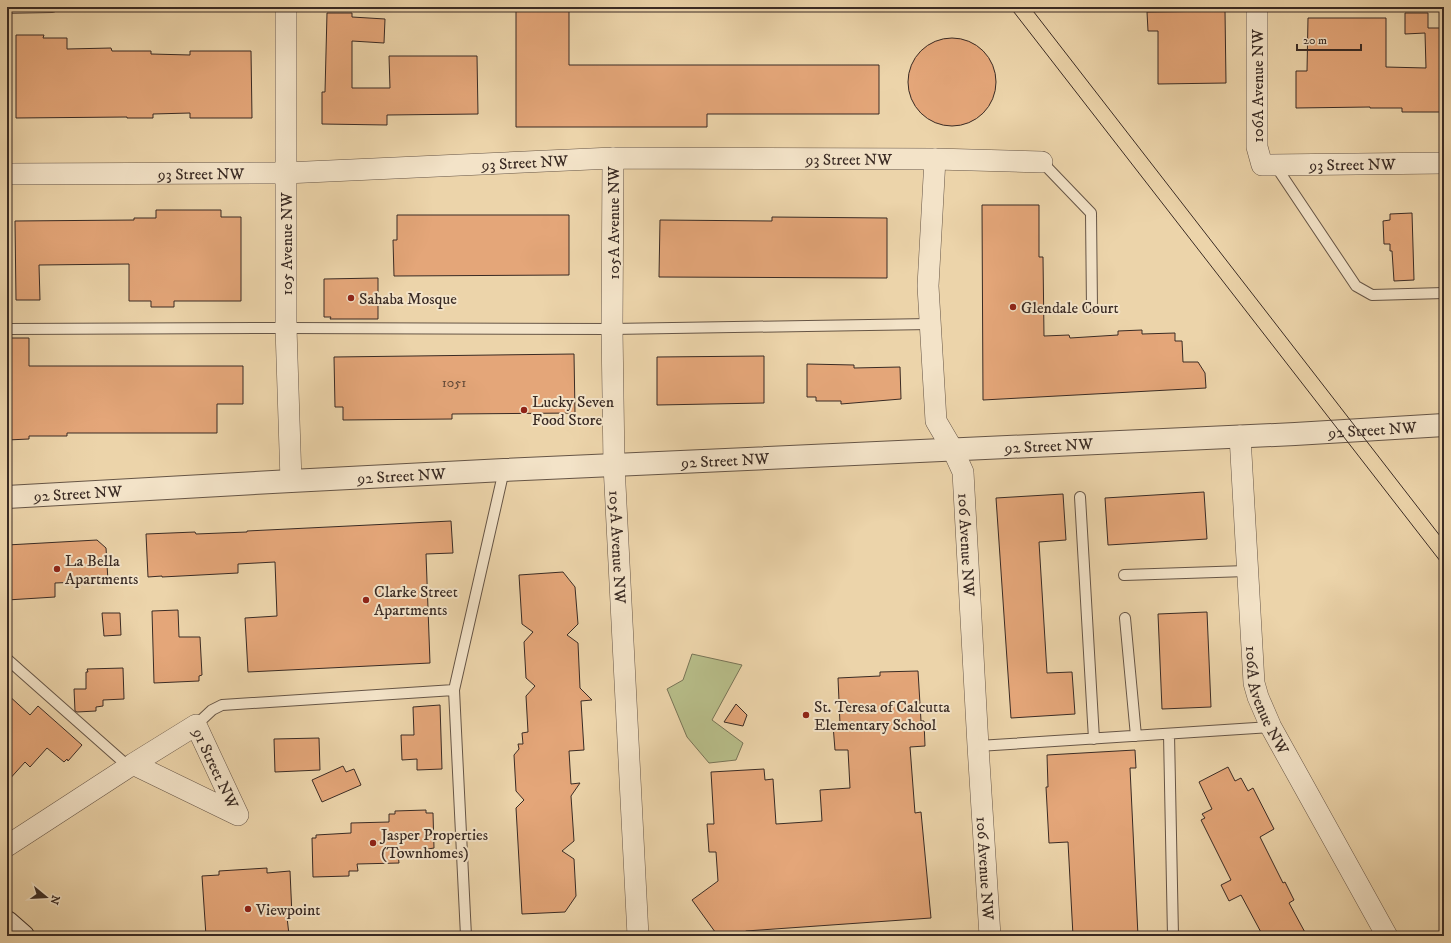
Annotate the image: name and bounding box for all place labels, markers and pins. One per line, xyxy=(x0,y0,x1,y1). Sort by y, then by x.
place label: Sahaba Mosque xyxy=(359,289,457,309)
marker: Sahaba Mosque xyxy=(346,293,356,303)
place label: Glendale Court xyxy=(1021,298,1119,318)
marker: Glendale Court xyxy=(1008,302,1018,312)
place label: Lucky Seven Food Store xyxy=(532,392,615,430)
marker: Lucky Seven Food Store xyxy=(519,405,529,415)
place label: La Bella Apartments xyxy=(65,551,138,589)
marker: La Bella Apartments xyxy=(52,564,62,574)
place label: Clarke Street Apartments xyxy=(374,582,458,620)
marker: Clarke Street Apartments xyxy=(361,595,371,605)
place label: St. Teresa of Calcutta Elementary School xyxy=(814,697,950,735)
marker: St. Teresa of Calcutta Elementary School xyxy=(801,710,811,720)
place label: Jasper Properties (Townhomes) xyxy=(379,825,488,863)
marker: Jasper Properties (Townhomes) xyxy=(368,838,378,848)
place label: Viewpoint xyxy=(255,900,320,920)
marker: Viewpoint xyxy=(243,904,253,914)

